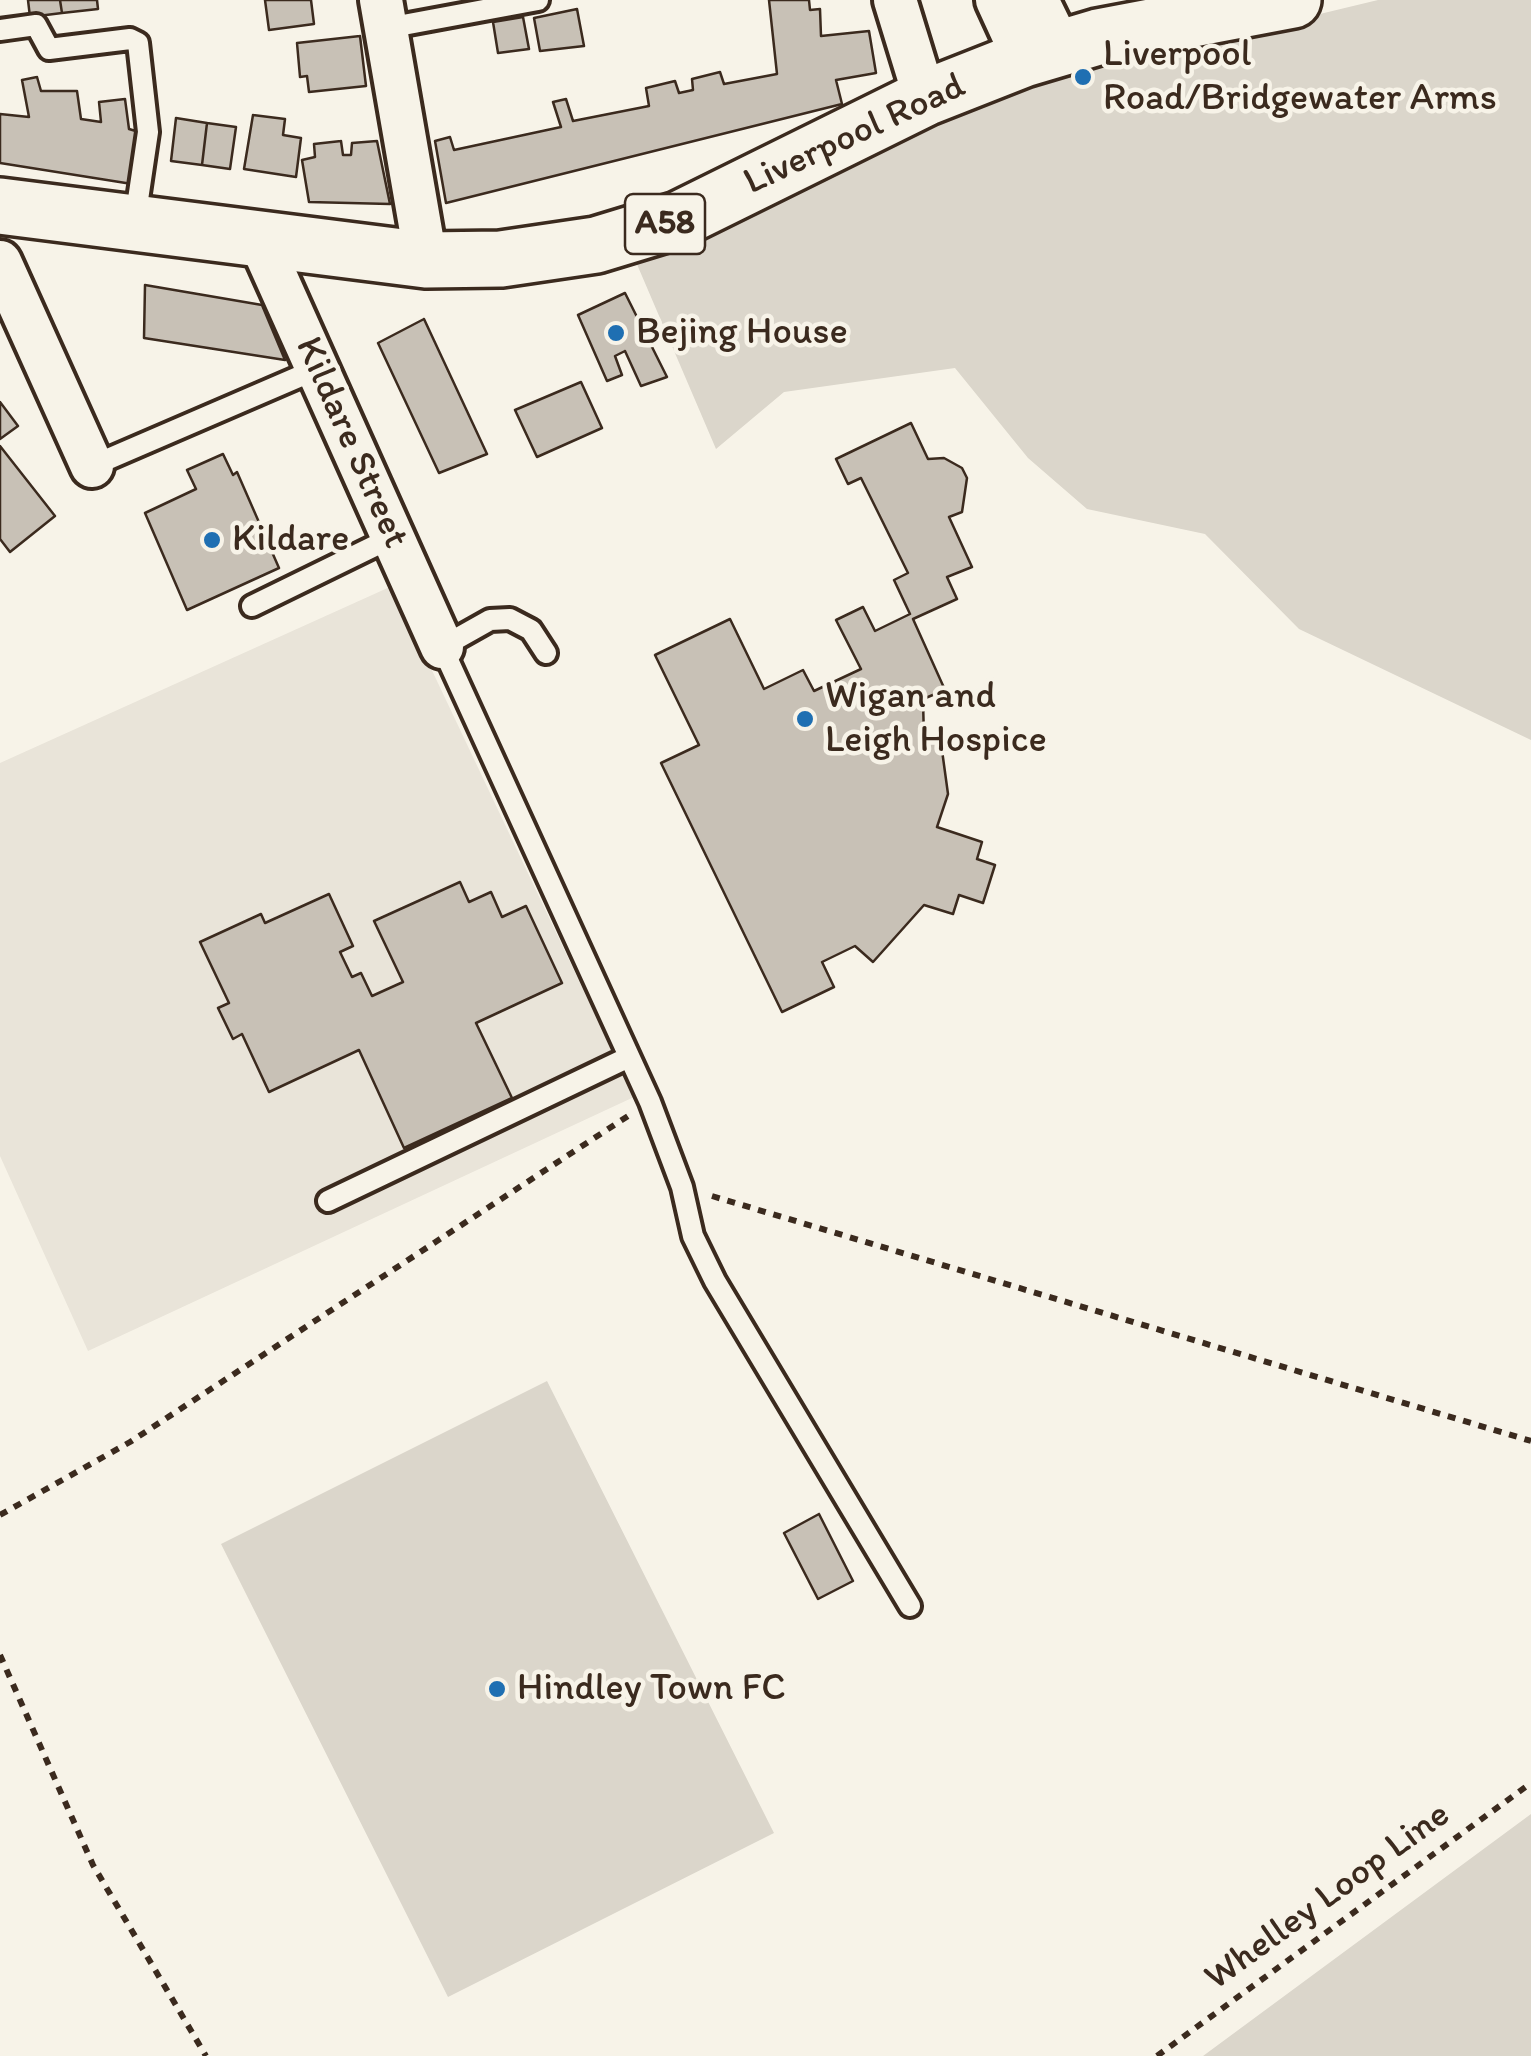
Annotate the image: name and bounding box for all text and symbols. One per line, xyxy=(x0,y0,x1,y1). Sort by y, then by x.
place label: Liverpool Road/Bridgewater Arms xyxy=(1103,32,1497,121)
street label: Liverpool Road xyxy=(737,64,973,206)
marker: Liverpool Road/Bridgewater Arms xyxy=(1072,66,1094,88)
road number: A58 xyxy=(625,194,705,254)
place label: Bejing House xyxy=(636,310,848,356)
marker: Bejing House xyxy=(605,322,627,344)
street label: Kildare Street xyxy=(284,330,418,556)
place label: Kildare xyxy=(232,517,349,563)
marker: Kildare xyxy=(201,529,223,551)
place label: Wigan and Leigh Hospice xyxy=(825,674,1047,764)
marker: Wigan and Leigh Hospice xyxy=(794,708,816,730)
place label: Hindley Town FC xyxy=(517,1666,786,1712)
marker: Hindley Town FC xyxy=(486,1678,508,1700)
street label: Whelley Loop Line xyxy=(1196,1793,1460,2001)

